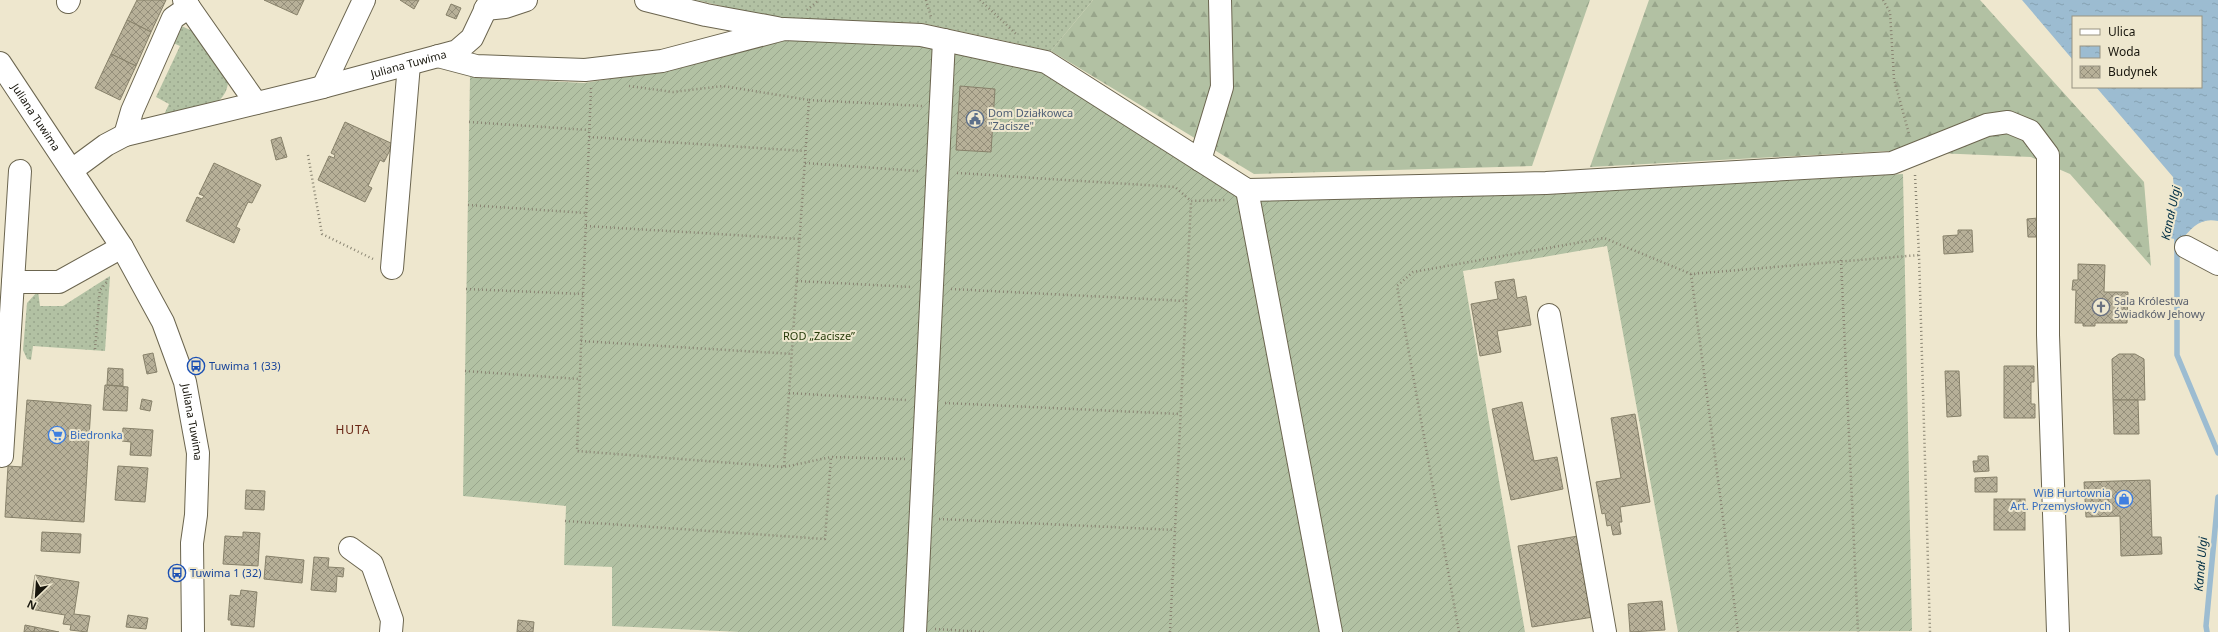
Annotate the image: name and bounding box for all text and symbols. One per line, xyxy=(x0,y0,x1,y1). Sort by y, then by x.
legend xyxy=(2072,16,2202,88)
text: Ulica xyxy=(2108,23,2135,40)
text: Woda xyxy=(2108,43,2140,60)
street label: Juliana Tuwima xyxy=(368,46,448,81)
text: Budynek xyxy=(2108,63,2158,80)
street label: Juliana Tuwima xyxy=(8,79,64,154)
place label: Dom Działkowca "Zacisze" xyxy=(988,105,1073,133)
public building icon: Dom Działkowca "Zacisze" xyxy=(965,109,985,129)
water label: Kanał Ulgi xyxy=(2156,183,2185,241)
place label: Sala Królestwa Świadków Jehowy xyxy=(2114,293,2205,321)
church icon: Sala Królestwa Świadków Jehowy xyxy=(2091,297,2111,317)
park label: ROD „Zacisze” xyxy=(783,328,855,343)
bus stop icon: Tuwima 1 (33) xyxy=(186,356,206,376)
place label: Tuwima 1 (33) xyxy=(209,358,281,373)
street label: Juliana Tuwima xyxy=(178,381,206,461)
district label: HUTA xyxy=(335,421,371,438)
supermarket icon: Biedronka xyxy=(47,425,67,445)
place label: Biedronka xyxy=(70,427,123,442)
place label: WiB Hurtownia Art. Przemysłowych xyxy=(2010,485,2111,513)
shop icon: WiB Hurtownia Art. Przemysłowych xyxy=(2114,489,2134,509)
water label: Kanał Ulgi xyxy=(2190,535,2211,592)
bus stop icon: Tuwima 1 (32) xyxy=(167,563,187,583)
place label: Tuwima 1 (32) xyxy=(190,565,262,580)
north arrow xyxy=(16,576,56,616)
text: N xyxy=(24,597,39,614)

